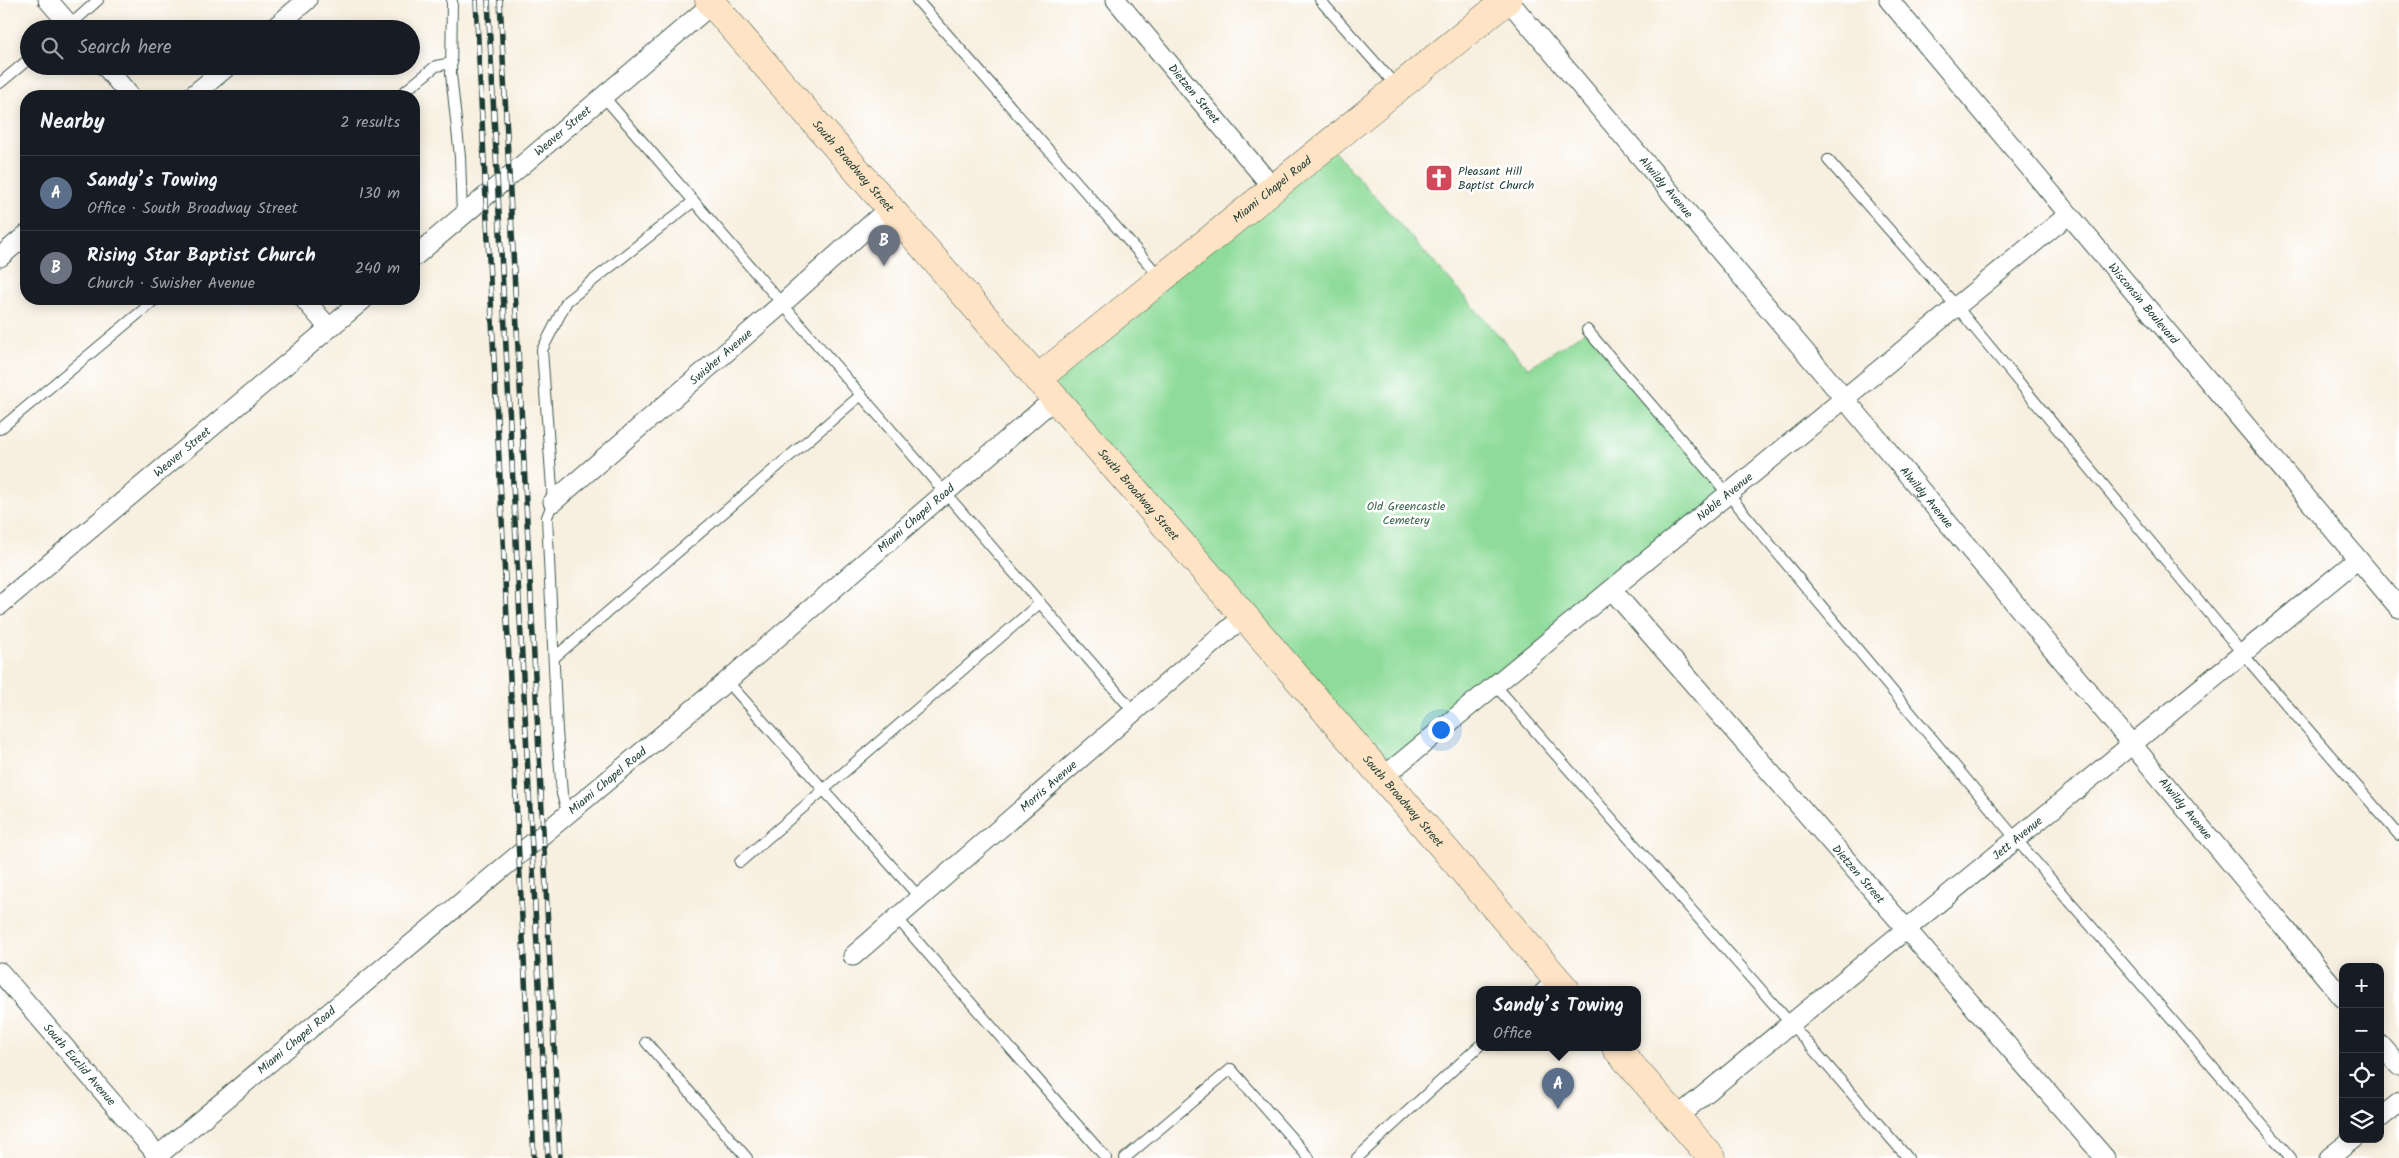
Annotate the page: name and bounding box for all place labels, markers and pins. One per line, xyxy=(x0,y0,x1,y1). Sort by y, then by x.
place label: Pleasant Hill Baptist Church xyxy=(1458,162,1534,195)
church icon: Pleasant Hill Baptist Church xyxy=(1424,163,1454,193)
pin: B xyxy=(868,225,900,266)
pin: A xyxy=(1542,1068,1574,1109)

